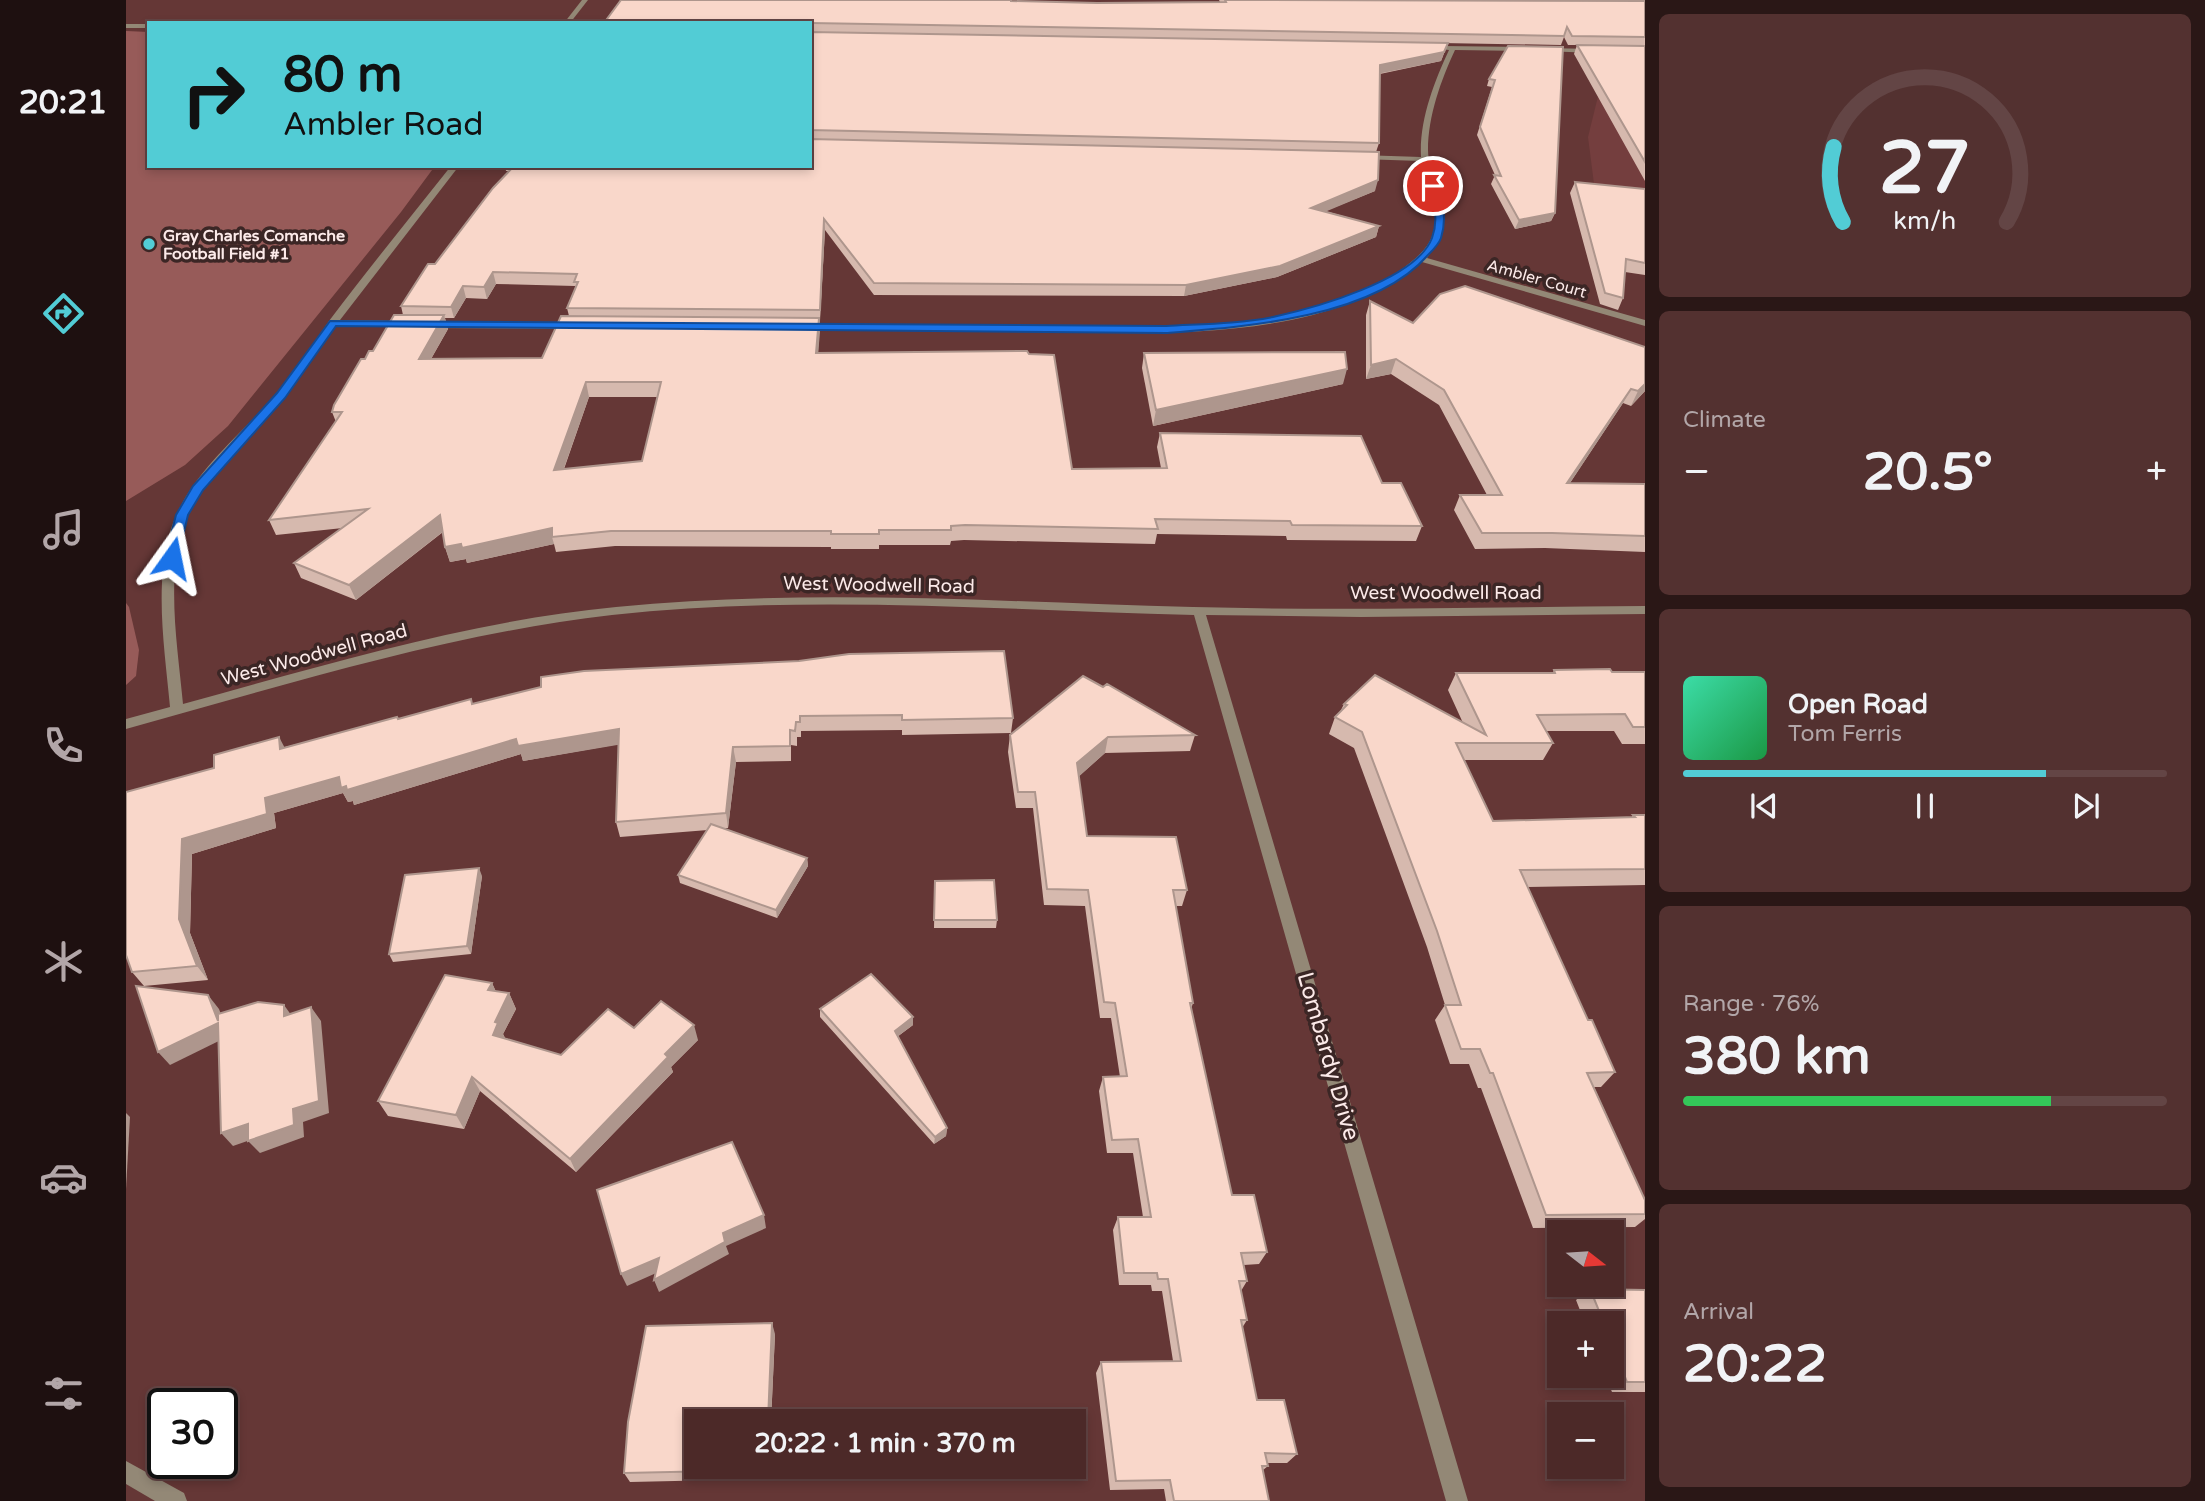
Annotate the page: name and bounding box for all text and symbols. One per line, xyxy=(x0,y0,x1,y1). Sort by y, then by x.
text: 80 m xyxy=(283,46,402,105)
icon: right xyxy=(168,49,259,140)
text: 20:21 xyxy=(19,84,107,122)
text: Ambler Road xyxy=(283,106,483,144)
text: 27 xyxy=(1879,125,1971,213)
pin xyxy=(1403,156,1463,216)
icon: arrive xyxy=(1414,167,1452,205)
text: km/h xyxy=(1894,206,1956,236)
place label: Gray Charles Comanche Football Field #1 xyxy=(163,226,345,264)
marker: Gray Charles Comanche Football Field #1 xyxy=(141,236,157,252)
street label: Ambler Court xyxy=(1485,255,1589,303)
icon: directions xyxy=(39,289,88,338)
text: Climate xyxy=(1683,406,1766,434)
text: 20.5° xyxy=(1863,441,1993,504)
text: − xyxy=(1683,449,1710,495)
text: + xyxy=(2146,449,2167,495)
icon: music xyxy=(39,505,88,554)
position arrow xyxy=(135,521,209,595)
street label: West Woodwell Road xyxy=(783,572,975,598)
street label: West Woodwell Road xyxy=(1350,582,1542,604)
street label: West Woodwell Road xyxy=(219,620,410,690)
text: Open Road xyxy=(1788,689,1928,720)
text: Tom Ferris xyxy=(1788,720,1902,748)
icon: phone xyxy=(39,721,88,770)
icon: previous xyxy=(1745,787,1783,825)
icon: pause xyxy=(1906,787,1944,825)
icon: next xyxy=(2067,787,2105,825)
icon: climate xyxy=(39,937,88,986)
street label: Lombardy Drive xyxy=(1291,969,1365,1144)
text: Range · 76% xyxy=(1683,990,1819,1018)
text: 380 km xyxy=(1683,1025,1871,1088)
icon: car xyxy=(39,1153,88,1202)
north arrow xyxy=(1547,1220,1624,1297)
map controls xyxy=(1547,1220,1624,1479)
text: Arrival xyxy=(1683,1298,1754,1326)
button: + xyxy=(1547,1311,1624,1388)
text: 20:22 xyxy=(1683,1333,1827,1396)
icon: filters xyxy=(39,1369,88,1418)
speed limit sign: 30 xyxy=(147,1388,238,1479)
button: − xyxy=(1547,1402,1624,1479)
text: 20:22 · 1 min · 370 m xyxy=(754,1428,1016,1459)

